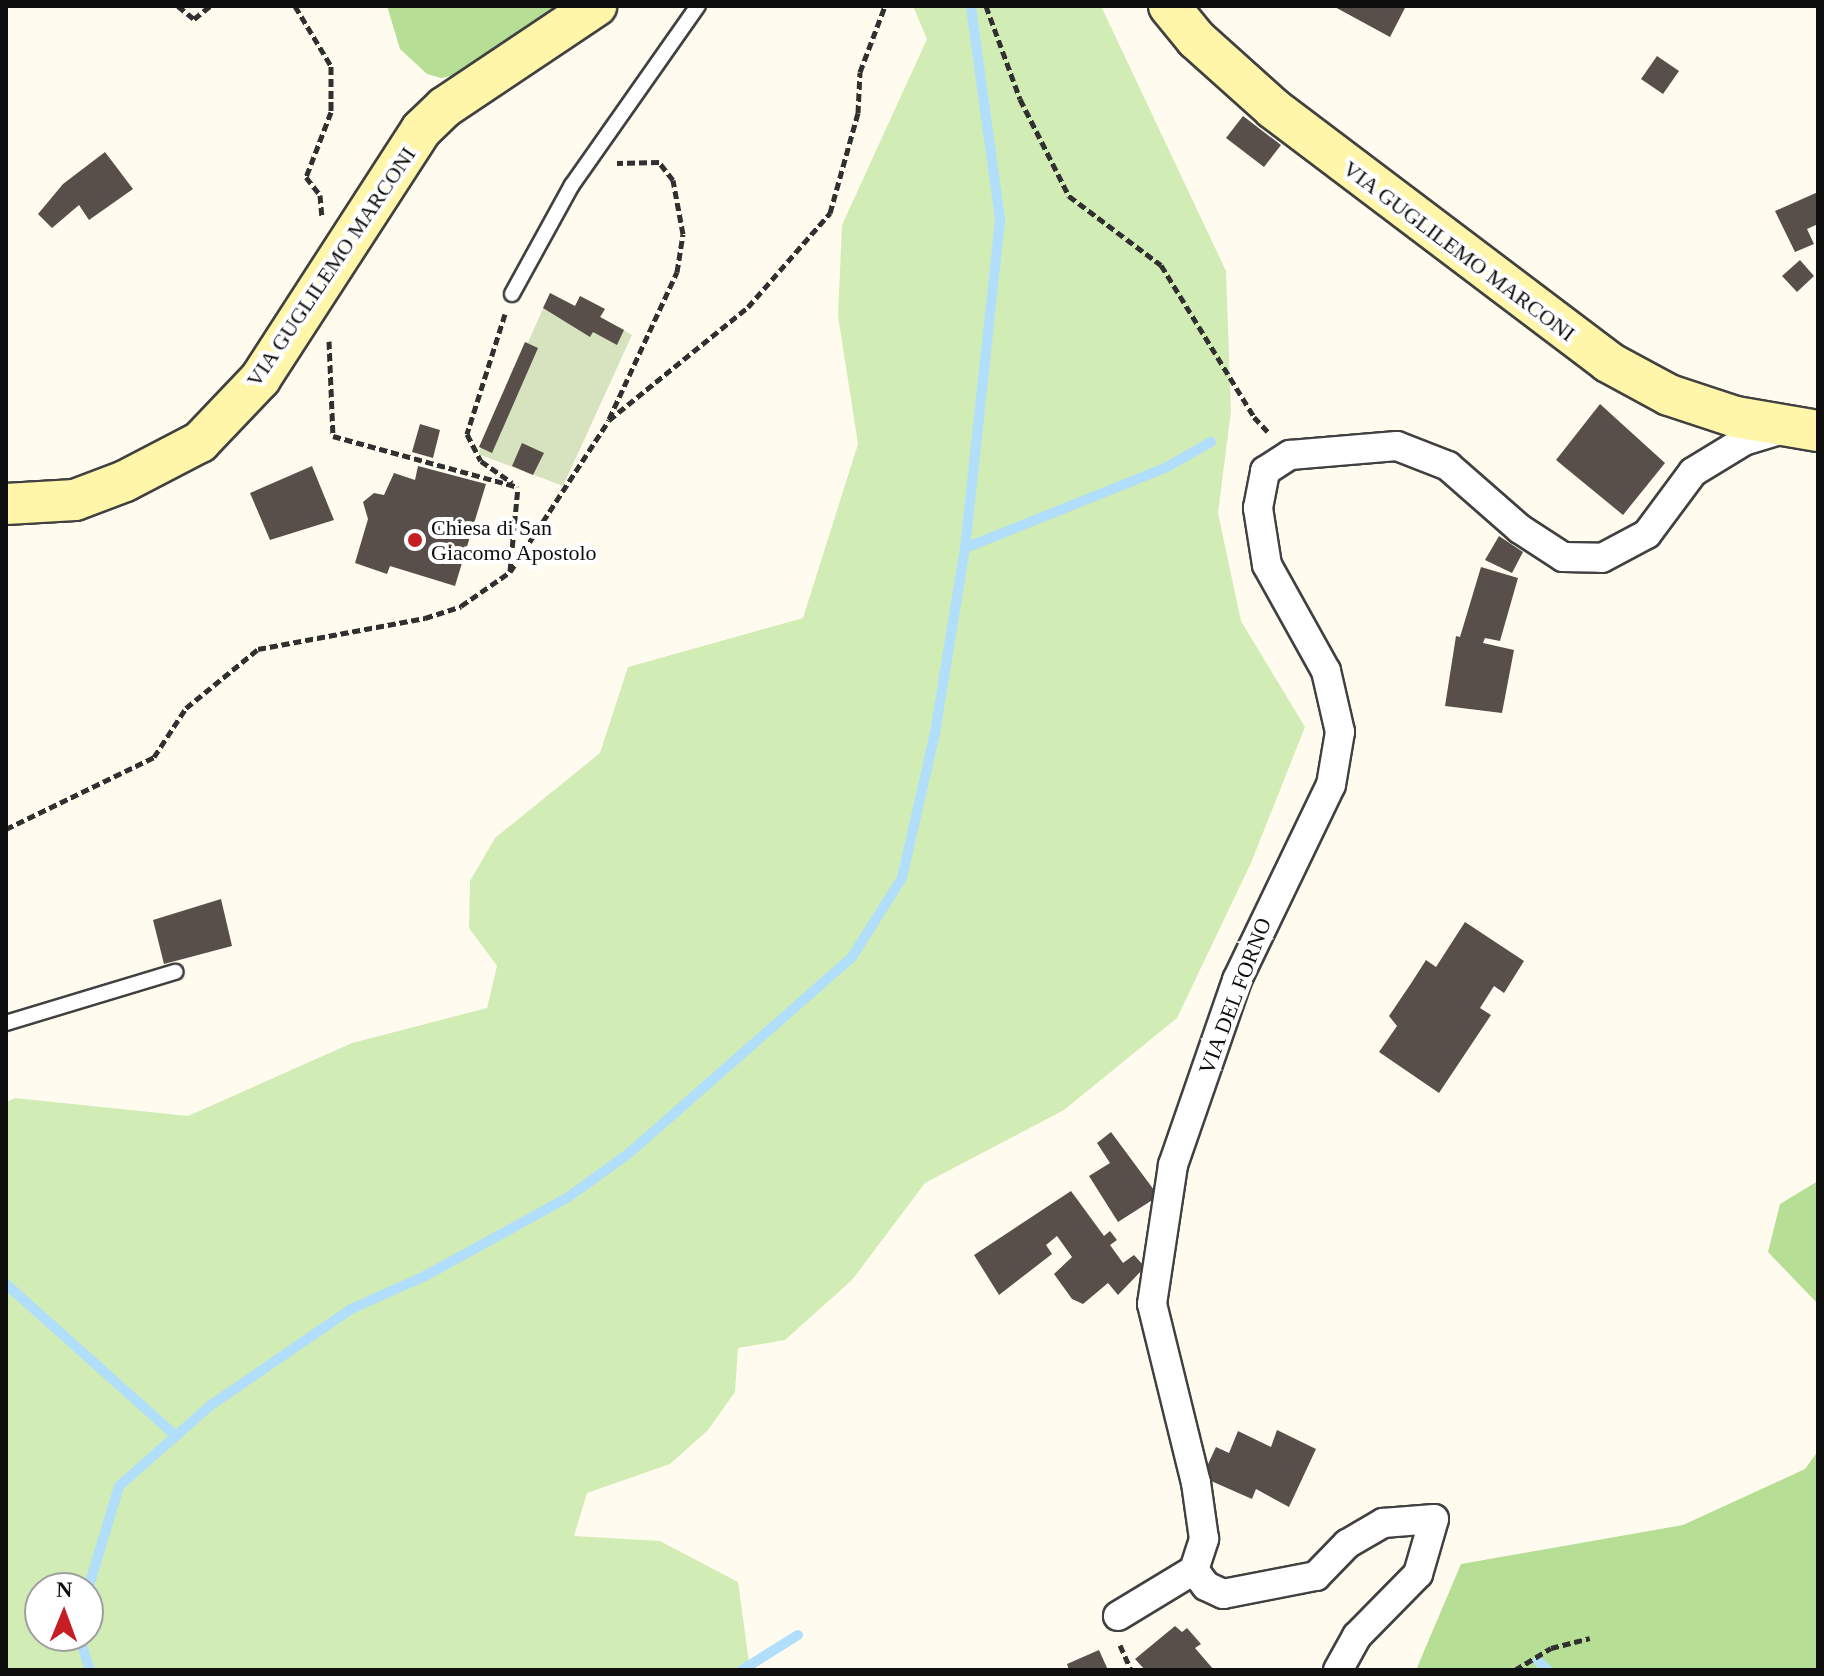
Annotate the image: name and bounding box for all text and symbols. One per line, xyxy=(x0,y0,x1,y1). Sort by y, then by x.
street label: VIA GUGLILEMO MARCONI xyxy=(240,142,422,392)
street label: VIA GUGLILEMO MARCONI xyxy=(1337,155,1581,347)
place label: Chiesa di San Giacomo Apostolo xyxy=(431,514,598,566)
marker: Chiesa di San Giacomo Apostolo xyxy=(406,531,424,549)
street label: VIA DEL FORNO xyxy=(1193,913,1277,1079)
north arrow xyxy=(24,1572,104,1652)
text: N xyxy=(56,1577,73,1602)

